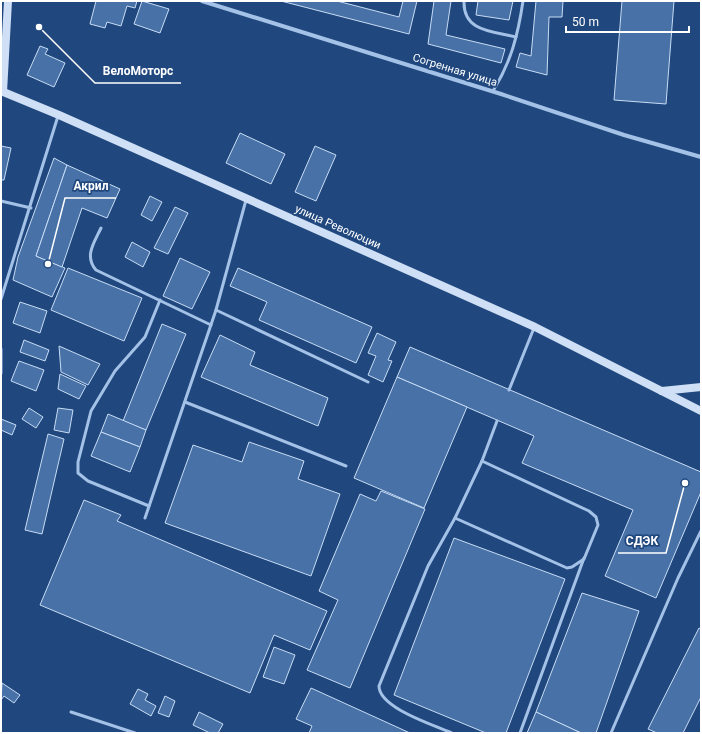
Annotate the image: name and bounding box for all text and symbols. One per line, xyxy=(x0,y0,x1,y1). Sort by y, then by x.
scale bar xyxy=(566,8,689,34)
text: 50 m xyxy=(572,15,599,29)
street label: Согренная улица xyxy=(411,51,499,89)
callout: ВелоМоторс xyxy=(95,59,181,83)
text: ВелоМоторс xyxy=(103,64,173,78)
callout: Акрил xyxy=(65,174,116,198)
text: Акрил xyxy=(74,179,109,193)
street label: улица Революции xyxy=(293,202,383,252)
callout: СДЭК xyxy=(618,529,666,553)
text: СДЭК xyxy=(626,534,658,548)

